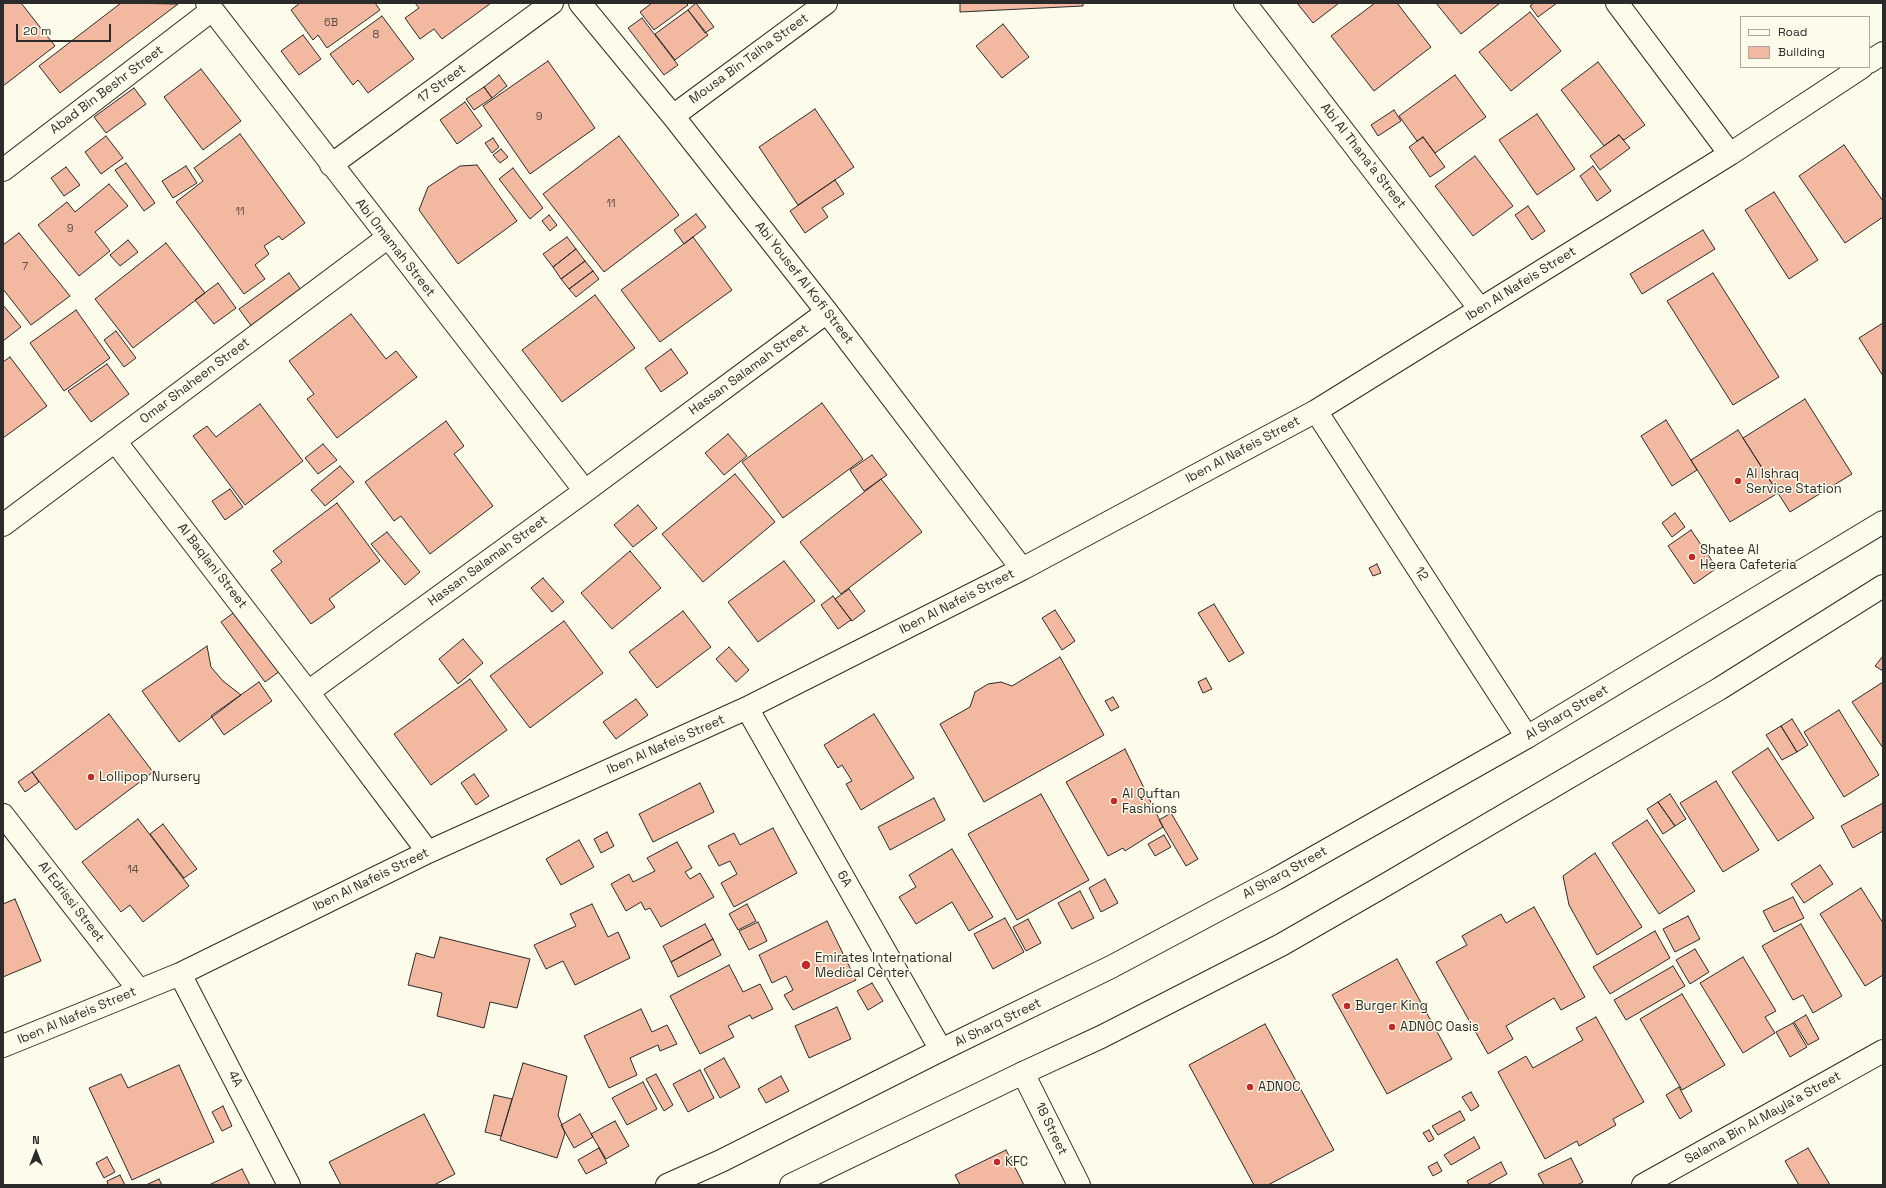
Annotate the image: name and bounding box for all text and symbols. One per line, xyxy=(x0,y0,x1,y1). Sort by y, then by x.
street label: Mousa Bin Talha Street xyxy=(686,10,812,108)
scale bar xyxy=(18,16,113,42)
house number: 6B xyxy=(324,16,338,30)
legend xyxy=(1740,16,1870,68)
text: 20 m xyxy=(23,23,51,39)
text: Road xyxy=(1778,24,1807,40)
house number: 8 xyxy=(373,28,379,42)
street label: Abad Bin Beshr Street xyxy=(47,42,167,138)
text: Building xyxy=(1778,44,1825,60)
street label: 17 Street xyxy=(415,61,469,107)
street label: Abi Al Thana'a Street xyxy=(1317,100,1409,212)
house number: 9 xyxy=(536,110,542,124)
street label: Abi Omamah Street xyxy=(352,196,438,300)
house number: 11 xyxy=(606,197,616,211)
house number: 11 xyxy=(235,205,245,219)
street label: Abi Yousef Al Kofi Street xyxy=(751,219,857,347)
house number: 9 xyxy=(67,222,73,236)
street label: Iben Al Nafeis Street xyxy=(1463,244,1579,324)
house number: 7 xyxy=(22,260,28,274)
street label: Hassan Salamah Street xyxy=(686,321,812,419)
street label: Omar Shaheen Street xyxy=(137,335,253,427)
street label: Iben Al Nafeis Street xyxy=(1183,413,1303,487)
place label: Al Ishraq Service Station xyxy=(1746,466,1842,497)
marker: Al Ishraq Service Station xyxy=(1733,476,1743,486)
street label: Hassan Salamah Street xyxy=(425,512,551,610)
street label: Al Baqlani Street xyxy=(174,520,250,612)
place label: Shatee Al Heera Cafeteria xyxy=(1700,542,1797,573)
marker: Shatee Al Heera Cafeteria xyxy=(1687,552,1697,562)
street label: 12 xyxy=(1411,564,1431,584)
street label: Iben Al Nafeis Street xyxy=(897,566,1017,638)
street label: Al Sharq Street xyxy=(1523,682,1611,744)
street label: Iben Al Nafeis Street xyxy=(605,712,727,778)
place label: Lollipop Nursery xyxy=(99,769,201,785)
marker: Lollipop Nursery xyxy=(86,772,96,782)
place label: Al Quftan Fashions xyxy=(1122,786,1180,817)
marker: Al Quftan Fashions xyxy=(1109,796,1119,806)
street label: Al Sharq Street xyxy=(1240,843,1330,903)
street label: Iben Al Nafeis Street xyxy=(310,845,432,915)
street label: Al Edrissi Street xyxy=(35,858,107,946)
house number: 14 xyxy=(127,863,139,877)
street label: 6A xyxy=(833,868,855,890)
place label: Emirates International Medical Center xyxy=(815,950,952,981)
marker: Emirates International Medical Center xyxy=(800,959,812,971)
street label: Iben Al Nafeis Street xyxy=(15,984,139,1048)
street label: Al Sharq Street xyxy=(952,995,1044,1051)
place label: Burger King xyxy=(1355,998,1428,1014)
marker: Burger King xyxy=(1342,1001,1352,1011)
place label: ADNOC Oasis xyxy=(1400,1019,1479,1035)
marker: ADNOC Oasis xyxy=(1387,1022,1397,1032)
street label: 4A xyxy=(224,1068,246,1090)
street label: Salama Bin Al Mayla'a Street xyxy=(1682,1068,1844,1168)
place label: ADNOC xyxy=(1258,1079,1300,1095)
marker: ADNOC xyxy=(1245,1082,1255,1092)
street label: 18 Street xyxy=(1032,1100,1070,1158)
north arrow xyxy=(16,1132,56,1172)
text: N xyxy=(32,1133,40,1147)
place label: KFC xyxy=(1005,1154,1028,1170)
marker: KFC xyxy=(992,1157,1002,1167)

